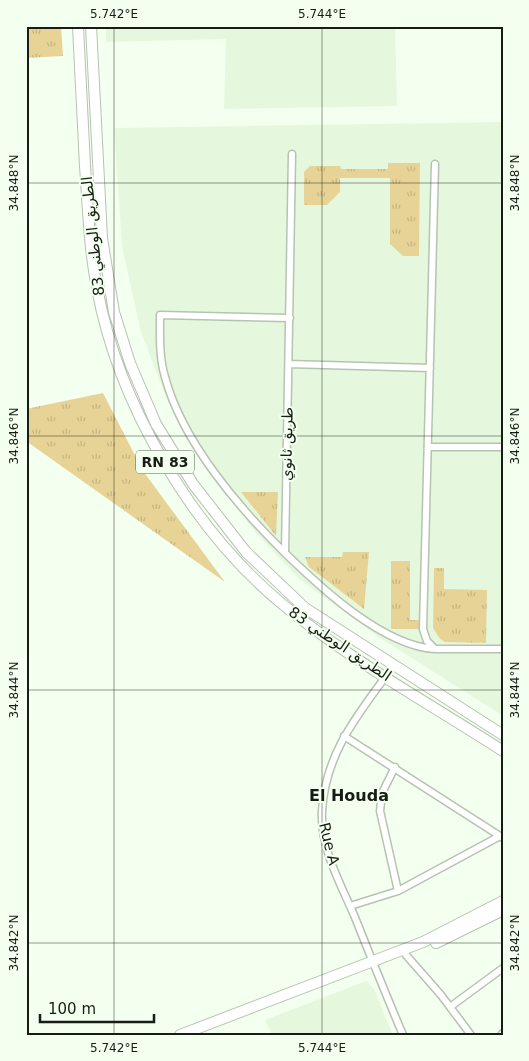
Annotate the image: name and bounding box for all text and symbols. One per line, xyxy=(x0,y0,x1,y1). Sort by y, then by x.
text: 5.742°E xyxy=(90,7,138,21)
text: 5.744°E xyxy=(298,7,346,21)
text: 34.848°N xyxy=(7,155,21,211)
text: 34.848°N xyxy=(508,155,522,211)
street label: الطريق الوطني 83 xyxy=(78,175,109,297)
street label: طريق ثانوي xyxy=(277,407,298,481)
text: 34.846°N xyxy=(7,408,21,464)
text: 34.846°N xyxy=(508,408,522,464)
road number: RN 83 xyxy=(136,451,194,474)
street label: الطريق الوطني 83 xyxy=(285,603,395,686)
text: 34.844°N xyxy=(7,662,21,718)
text: 34.844°N xyxy=(508,662,522,718)
district label: El Houda xyxy=(309,786,389,805)
street label: Rue A xyxy=(315,821,343,868)
text: 34.842°N xyxy=(7,915,21,971)
text: 34.842°N xyxy=(508,915,522,971)
scale bar xyxy=(40,991,154,1023)
text: 100 m xyxy=(48,1000,96,1018)
text: 5.742°E xyxy=(90,1041,138,1055)
text: 5.744°E xyxy=(298,1041,346,1055)

